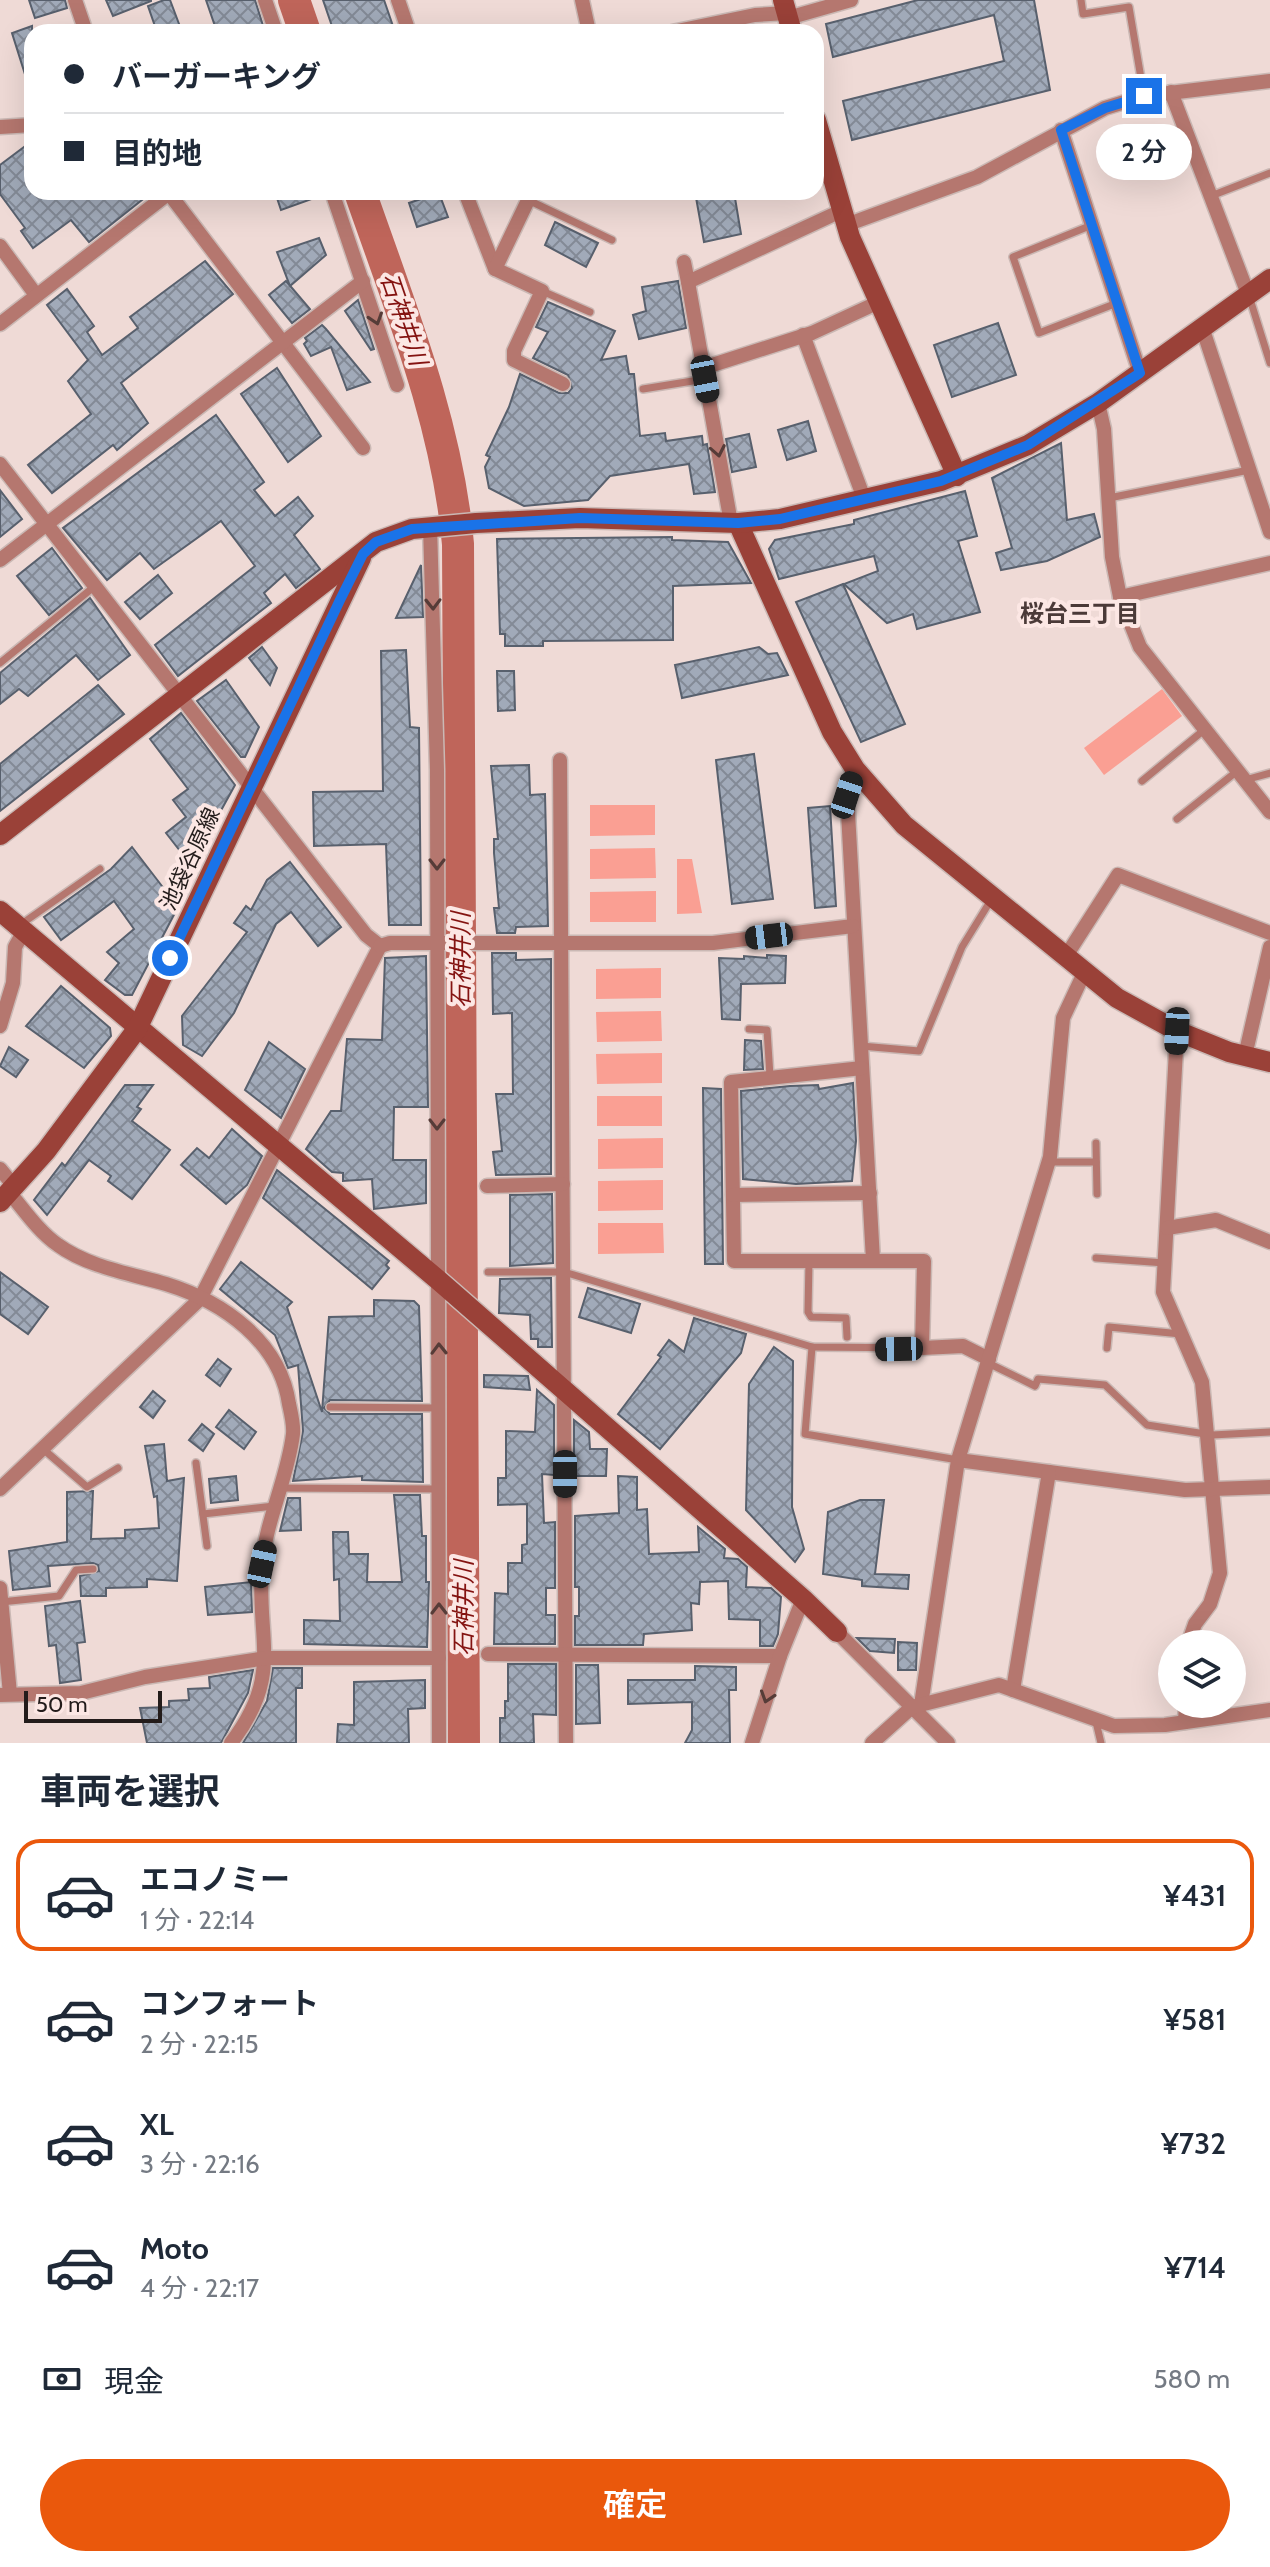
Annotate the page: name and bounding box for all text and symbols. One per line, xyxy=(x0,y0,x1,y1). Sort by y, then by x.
text: バーガーキング xyxy=(112,58,321,95)
route end xyxy=(1126,78,1162,114)
callout: 2 分 xyxy=(1096,124,1192,180)
text: 目的地 xyxy=(112,135,202,172)
text: 2 分 xyxy=(1121,136,1167,168)
water label: 石神井川 xyxy=(375,269,434,372)
one-way arrow xyxy=(366,311,382,325)
car xyxy=(689,353,721,405)
one-way arrow xyxy=(709,444,726,458)
one-way arrow xyxy=(424,598,442,611)
district label: 桜台三丁目 xyxy=(1020,599,1140,628)
car xyxy=(828,768,866,822)
street label: 池袋谷原線 xyxy=(155,803,225,915)
one-way arrow xyxy=(428,858,446,871)
water label: 石神井川 xyxy=(446,909,475,1008)
car xyxy=(744,921,794,951)
route start xyxy=(152,940,188,976)
car xyxy=(1164,1006,1190,1056)
one-way arrow xyxy=(428,1118,446,1131)
car xyxy=(875,1337,923,1361)
one-way arrow xyxy=(430,1342,447,1355)
car xyxy=(553,1450,577,1498)
car xyxy=(245,1538,279,1590)
water label: 石神井川 xyxy=(449,1557,478,1656)
one-way arrow xyxy=(430,1602,448,1615)
map controls xyxy=(1158,1630,1246,1718)
button: layers xyxy=(1158,1630,1246,1718)
scale bar xyxy=(24,1687,162,1723)
one-way arrow xyxy=(760,1689,776,1703)
text: 50 m xyxy=(36,1691,88,1718)
text: 車両を選択 xyxy=(40,1769,220,1813)
icon: car xyxy=(44,1859,116,1931)
text: エコノミー xyxy=(140,1861,290,1898)
text: ¥431 xyxy=(1163,1877,1226,1914)
text: 1 分 · 22:14 xyxy=(140,1904,254,1936)
icon: car xyxy=(44,1983,116,2055)
text: コンフォート xyxy=(140,1985,319,2022)
text: ¥581 xyxy=(1163,2001,1226,2038)
text: 2 分 · 22:15 xyxy=(140,2028,259,2060)
text: XL xyxy=(140,2106,174,2143)
icon: car xyxy=(44,2107,116,2179)
text: ¥732 xyxy=(1161,2125,1226,2162)
text: 3 分 · 22:16 xyxy=(140,2148,260,2180)
text: Moto xyxy=(140,2230,209,2267)
icon: car xyxy=(44,2231,116,2303)
text: ¥714 xyxy=(1164,2249,1226,2286)
text: 4 分 · 22:17 xyxy=(140,2272,259,2304)
icon: cash xyxy=(40,2357,84,2401)
text: 現金 xyxy=(104,2363,164,2400)
text: 580 m xyxy=(1153,2363,1230,2395)
button: 確定 xyxy=(40,2459,1230,2551)

